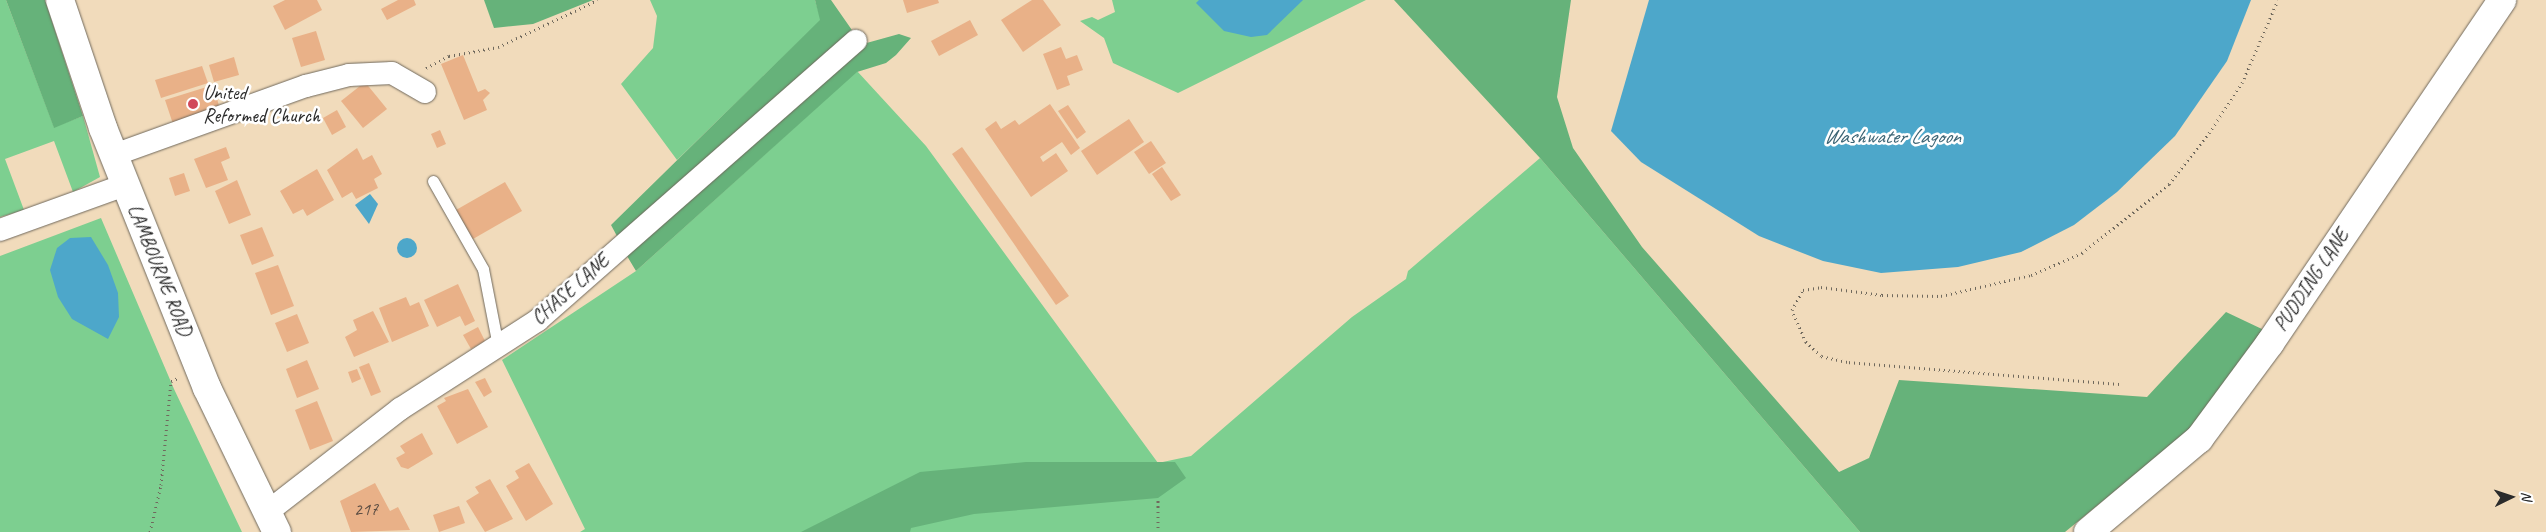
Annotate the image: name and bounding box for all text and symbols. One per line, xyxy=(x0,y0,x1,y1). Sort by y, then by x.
place label: United Reformed Church xyxy=(203,80,321,127)
marker: United Reformed Church xyxy=(187,98,199,110)
water label: Washwater Lagoon xyxy=(1824,123,1960,149)
street label: LAMBOURNE ROAD xyxy=(122,200,198,340)
street label: PUDDING LANE xyxy=(2268,225,2354,335)
street label: CHASE LANE xyxy=(526,248,614,330)
north arrow xyxy=(2486,472,2536,522)
text: N xyxy=(2518,491,2535,501)
house number: 217 xyxy=(354,498,378,520)

